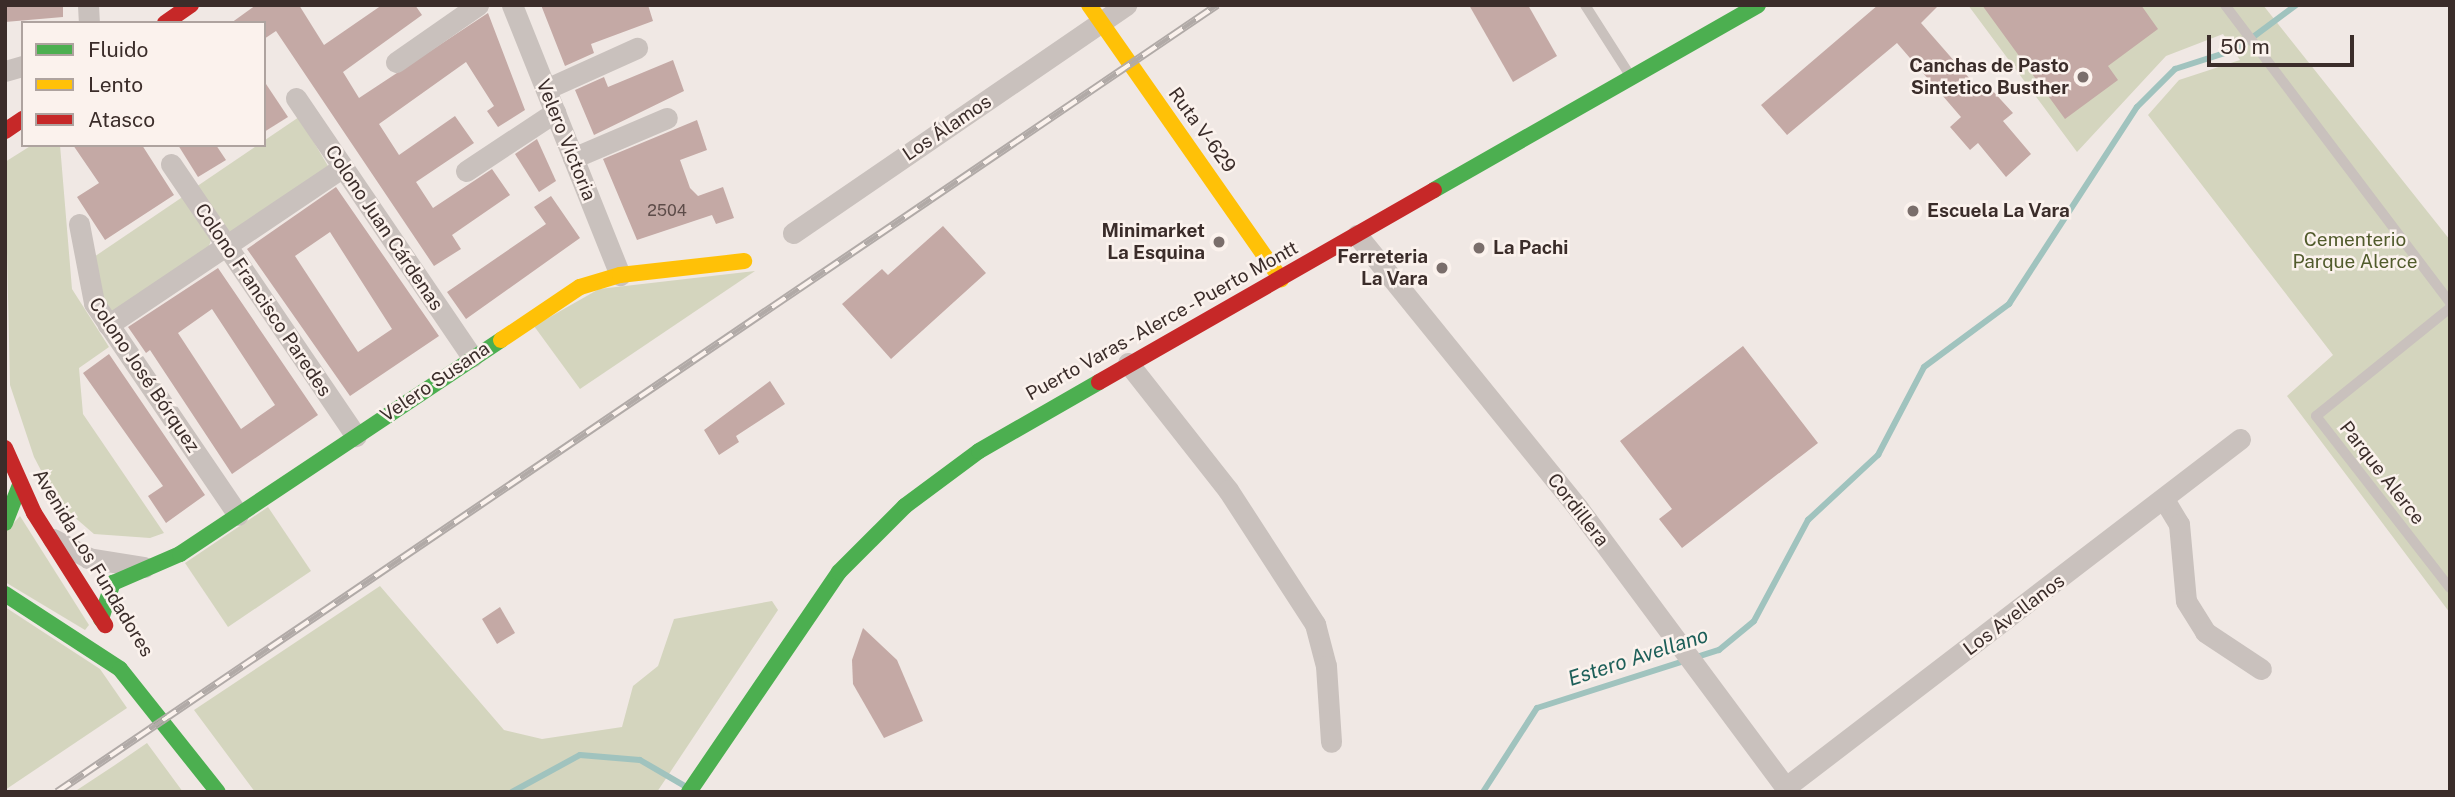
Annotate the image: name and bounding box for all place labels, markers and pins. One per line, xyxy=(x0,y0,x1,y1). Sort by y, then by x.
place label: Canchas de Pasto Sintetico Busther xyxy=(1909,55,2069,99)
marker: Canchas de Pasto Sintetico Busther xyxy=(2075,69,2091,85)
place label: Escuela La Vara xyxy=(1927,200,2070,222)
marker: Escuela La Vara xyxy=(1905,203,1921,219)
place label: Minimarket La Esquina xyxy=(1101,220,1205,264)
marker: Minimarket La Esquina xyxy=(1211,234,1227,250)
place label: La Pachi xyxy=(1493,237,1568,259)
marker: La Pachi xyxy=(1471,240,1487,256)
place label: Ferreteria La Vara xyxy=(1337,246,1428,290)
marker: Ferreteria La Vara xyxy=(1434,260,1450,276)

